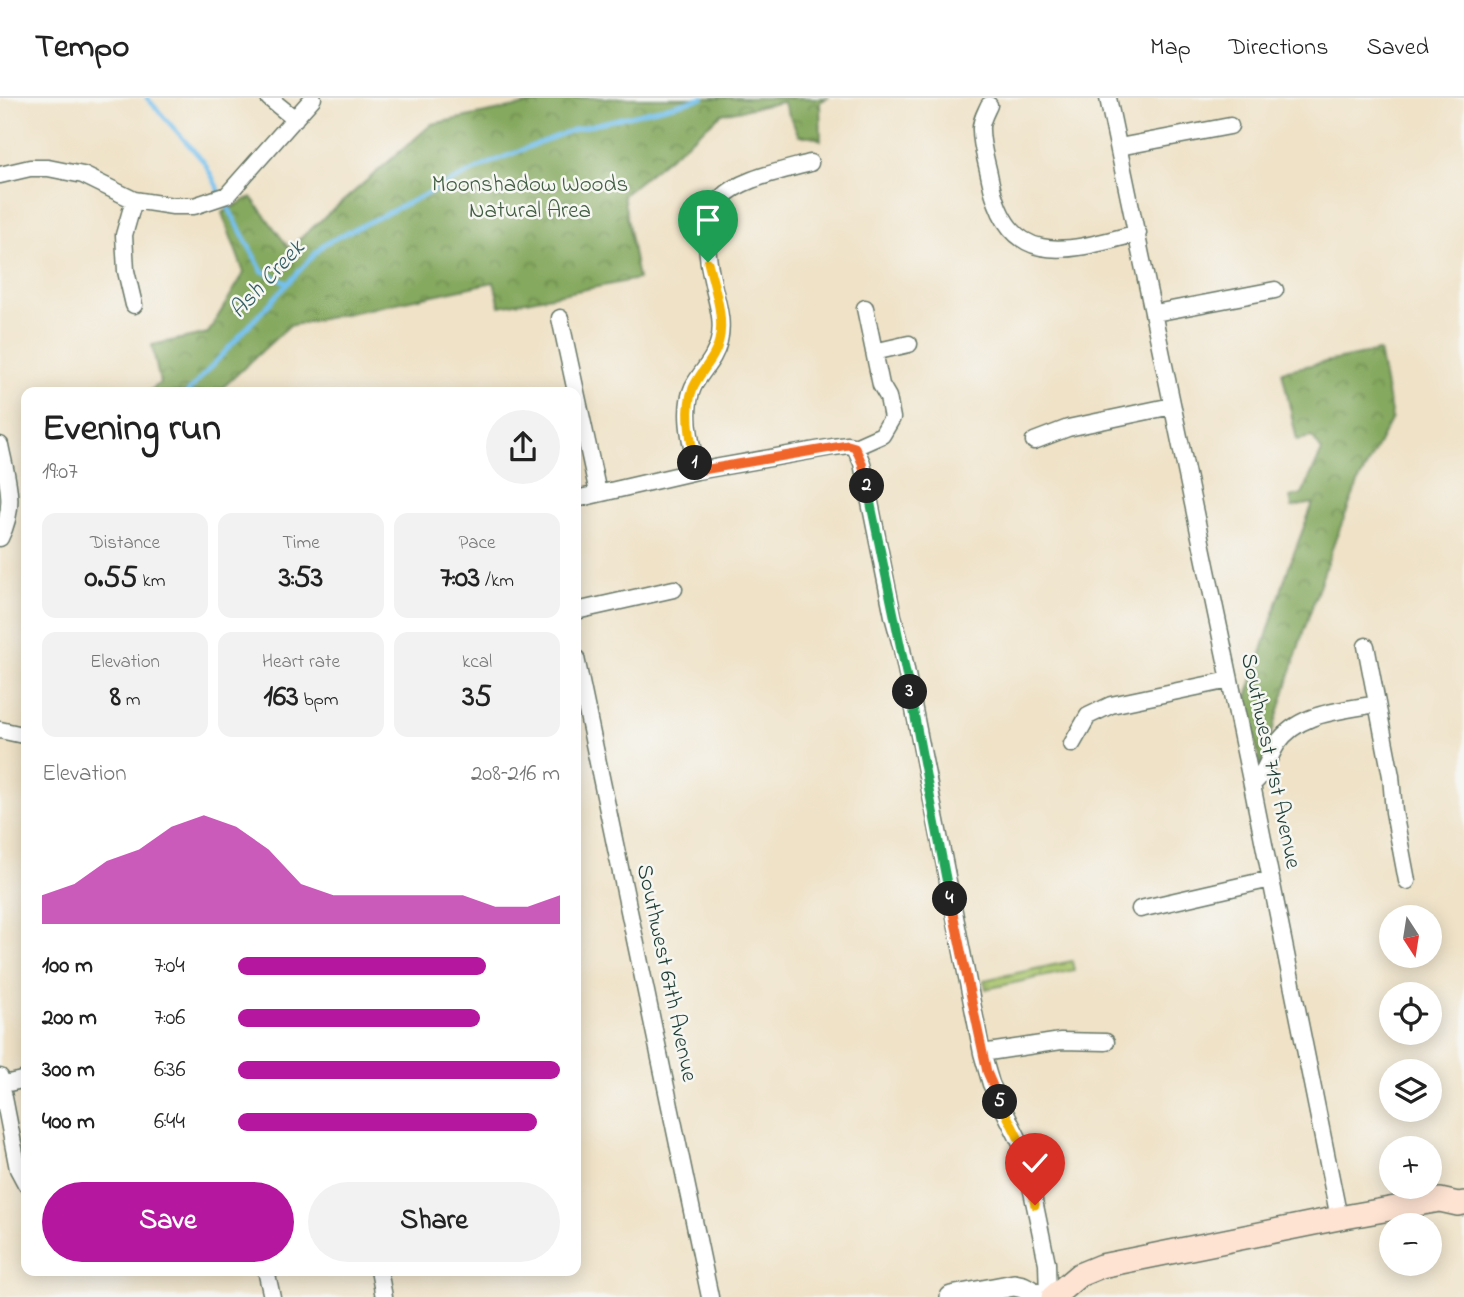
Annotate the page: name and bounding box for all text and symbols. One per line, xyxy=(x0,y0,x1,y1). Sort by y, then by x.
text: Tempo xyxy=(35,24,129,72)
text: Map xyxy=(1150,31,1191,66)
text: Directions xyxy=(1229,31,1328,66)
text: Saved xyxy=(1366,31,1429,66)
park label: Moonshadow Woods Natural Area xyxy=(432,169,628,228)
pin xyxy=(678,190,738,262)
icon: arrive xyxy=(689,201,727,239)
water label: Ash Creek xyxy=(222,232,315,327)
text: Evening run xyxy=(42,402,221,458)
button: share xyxy=(486,410,560,484)
pin: 1 xyxy=(678,446,712,480)
text: 1 xyxy=(691,449,698,476)
text: 19:07 xyxy=(42,456,78,489)
pin: 2 xyxy=(850,468,884,504)
text: 2 xyxy=(862,472,871,499)
text: Distance xyxy=(90,530,160,557)
text: Time xyxy=(282,530,320,557)
text: Pace xyxy=(458,530,496,557)
text: 0.55 xyxy=(84,557,138,601)
text: 3:53 xyxy=(279,557,323,601)
text: 7:03 xyxy=(440,557,480,601)
text: km xyxy=(138,568,166,595)
text: /km xyxy=(480,568,514,595)
text: Elevation xyxy=(90,649,160,676)
text: Heart rate xyxy=(262,649,340,676)
text: kcal xyxy=(462,649,492,676)
street label: Southwest 71st Avenue xyxy=(1231,650,1309,873)
pin: 3 xyxy=(892,674,928,710)
text: 8 xyxy=(110,676,121,720)
text: 163 xyxy=(263,676,299,720)
text: 35 xyxy=(462,676,492,720)
text: 3 xyxy=(906,678,913,705)
text: m xyxy=(121,687,140,714)
text: bpm xyxy=(299,687,339,714)
text: Elevation xyxy=(42,758,127,791)
text: 208–216 m xyxy=(471,758,560,791)
street label: Southwest 67th Avenue xyxy=(627,861,705,1086)
pin: 4 xyxy=(932,882,968,916)
text: 4 xyxy=(946,885,953,912)
north arrow xyxy=(1379,905,1442,968)
map controls xyxy=(1379,905,1442,1276)
text: 100 m xyxy=(42,950,93,983)
text: 7:04 xyxy=(154,950,185,983)
button: locate xyxy=(1379,982,1442,1045)
text: 200 m xyxy=(42,1002,97,1035)
text: 7:06 xyxy=(154,1002,186,1035)
text: 300 m xyxy=(42,1054,95,1087)
text: 6:36 xyxy=(154,1054,186,1087)
button: layers xyxy=(1379,1059,1442,1122)
pin: 5 xyxy=(982,1084,1018,1119)
text: 5 xyxy=(994,1088,1005,1115)
text: 400 m xyxy=(42,1106,95,1139)
text: 6:44 xyxy=(154,1106,185,1139)
pin xyxy=(1005,1133,1065,1205)
button: + xyxy=(1379,1136,1442,1199)
icon: check xyxy=(1016,1144,1054,1182)
button: Save xyxy=(42,1182,294,1262)
button: Share xyxy=(308,1182,560,1262)
button: − xyxy=(1379,1213,1442,1276)

